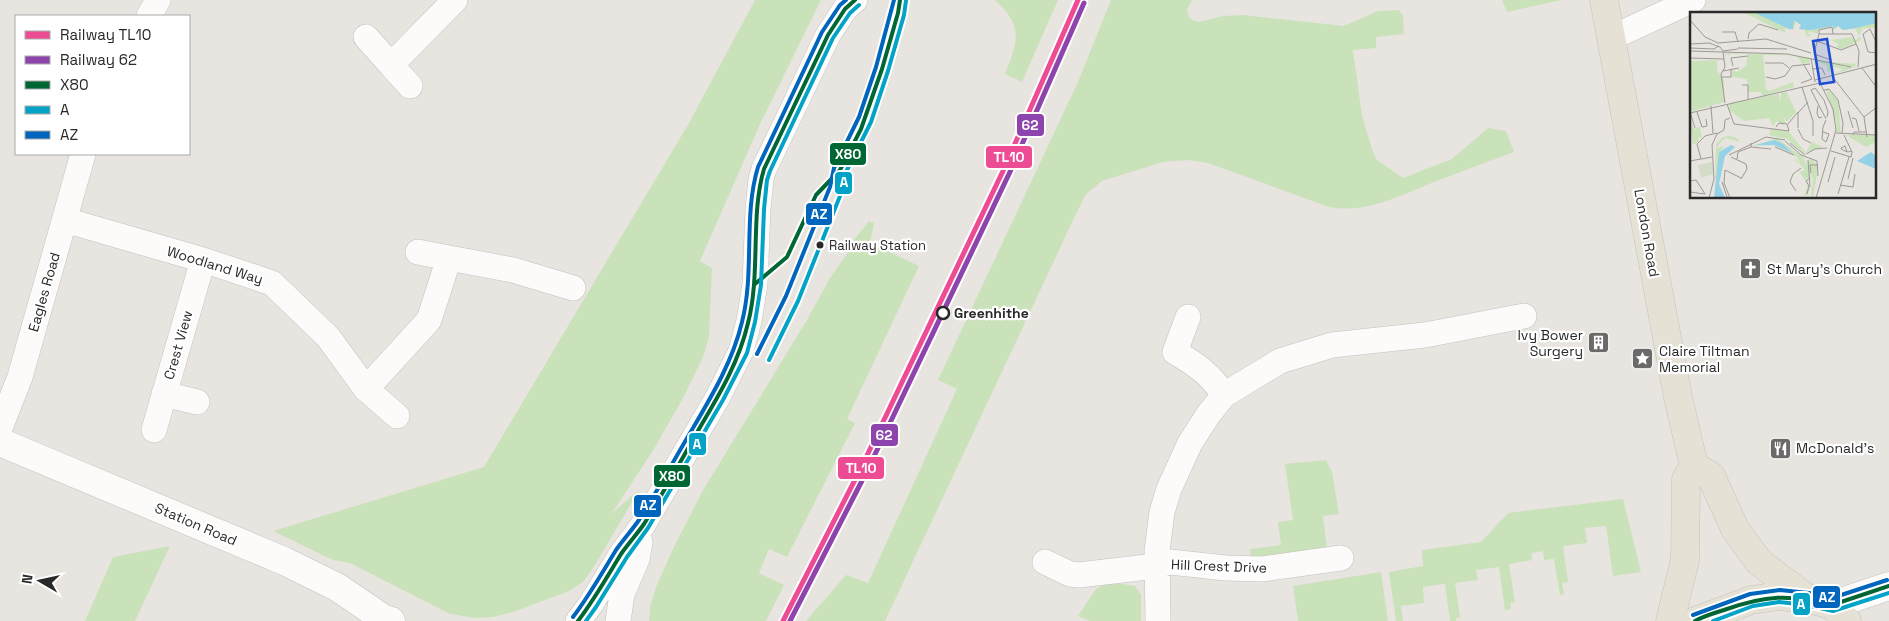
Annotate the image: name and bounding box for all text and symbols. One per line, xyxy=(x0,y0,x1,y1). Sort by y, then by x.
inset map xyxy=(1690,12,1876,199)
legend xyxy=(15,15,190,155)
text: Railway TL10 xyxy=(60,25,151,44)
text: Railway 62 xyxy=(60,50,137,69)
text: X80 xyxy=(60,75,89,94)
text: A xyxy=(60,100,70,119)
line badge: 62 xyxy=(1016,113,1045,137)
text: 62 xyxy=(1022,116,1038,134)
text: AZ xyxy=(60,125,78,144)
line badge: X80 xyxy=(829,142,867,166)
text: X80 xyxy=(835,145,861,163)
line badge: TL10 xyxy=(985,145,1033,169)
text: TL10 xyxy=(993,148,1025,166)
line badge: A xyxy=(834,171,853,195)
text: A xyxy=(840,173,849,191)
street label: London Road xyxy=(1630,188,1664,278)
line badge: AZ xyxy=(805,202,833,226)
text: AZ xyxy=(811,205,827,223)
place label: Railway Station xyxy=(829,237,926,254)
marker: Railway Station xyxy=(815,240,825,250)
street label: Woodland Way xyxy=(165,242,265,288)
street label: Eagles Road xyxy=(24,250,64,334)
church icon: St Mary's Church xyxy=(1739,257,1763,281)
place label: St Mary's Church xyxy=(1767,260,1882,278)
place label: Greenhithe xyxy=(954,304,1029,322)
marker: Greenhithe xyxy=(936,306,950,320)
street label: Crest View xyxy=(160,308,196,382)
place label: Ivy Bower Surgery xyxy=(1517,326,1583,360)
building icon: Ivy Bower Surgery xyxy=(1587,331,1611,355)
place label: Claire Tiltman Memorial xyxy=(1659,342,1750,376)
place icon: Claire Tiltman Memorial xyxy=(1631,347,1655,371)
line badge: 62 xyxy=(870,423,899,447)
text: 62 xyxy=(876,426,892,444)
line badge: A xyxy=(688,432,707,456)
text: A xyxy=(693,435,702,453)
restaurant icon: McDonald's xyxy=(1768,436,1792,460)
place label: McDonald's xyxy=(1796,439,1874,457)
line badge: TL10 xyxy=(837,456,885,480)
text: TL10 xyxy=(845,459,877,477)
line badge: X80 xyxy=(653,464,691,488)
text: X80 xyxy=(659,467,685,485)
line badge: AZ xyxy=(633,494,662,518)
text: AZ xyxy=(640,496,656,514)
street label: Station Road xyxy=(152,499,240,549)
street label: Hill Crest Drive xyxy=(1171,555,1267,577)
north arrow xyxy=(15,556,65,606)
text: N xyxy=(18,573,37,585)
line badge: AZ xyxy=(1812,585,1841,609)
text: AZ xyxy=(1819,588,1835,606)
line badge: A xyxy=(1792,592,1811,616)
text: A xyxy=(1797,595,1806,613)

